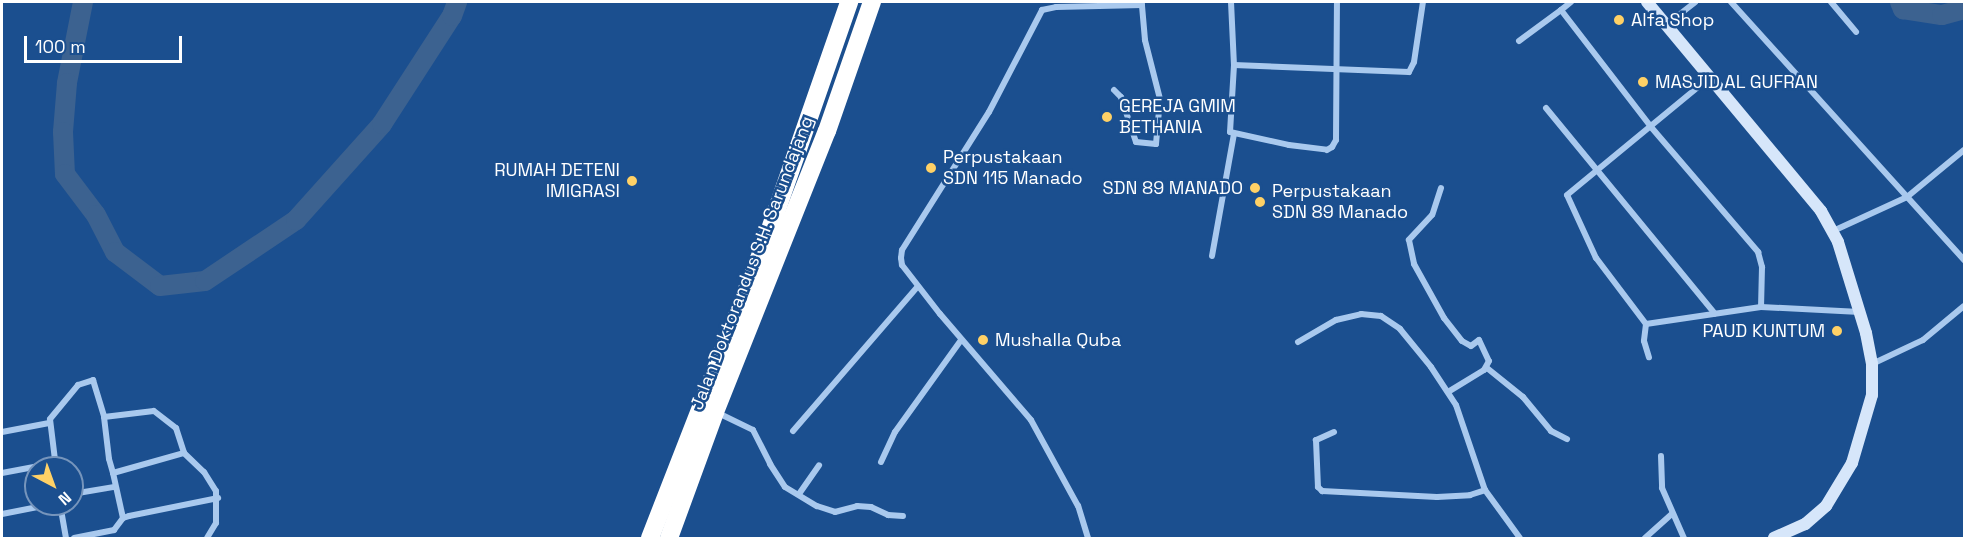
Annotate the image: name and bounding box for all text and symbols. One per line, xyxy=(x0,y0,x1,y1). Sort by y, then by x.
place label: Alfa Shop xyxy=(1631,9,1714,31)
marker: Alfa Shop xyxy=(1612,13,1626,27)
scale bar xyxy=(27,24,184,62)
text: 100 m xyxy=(35,35,86,58)
place label: MASJID AL GUFRAN xyxy=(1655,71,1819,93)
marker: MASJID AL GUFRAN xyxy=(1636,75,1650,89)
place label: GEREJA GMIM BETHANIA xyxy=(1119,96,1236,138)
marker: GEREJA GMIM BETHANIA xyxy=(1100,110,1114,124)
street label: Jalan Doktorandus S.H. Sarundajang xyxy=(686,113,818,413)
place label: Perpustakaan SDN 115 Manado xyxy=(943,147,1083,190)
place label: RUMAH DETENI IMIGRASI xyxy=(494,160,620,202)
marker: Perpustakaan SDN 115 Manado xyxy=(924,161,938,175)
marker: RUMAH DETENI IMIGRASI xyxy=(625,174,639,188)
place label: SDN 89 MANADO xyxy=(1102,177,1243,199)
marker: SDN 89 MANADO xyxy=(1248,181,1262,195)
place label: Perpustakaan SDN 89 Manado xyxy=(1272,181,1408,224)
marker: Perpustakaan SDN 89 Manado xyxy=(1253,195,1267,209)
place label: PAUD KUNTUM xyxy=(1702,320,1825,342)
marker: PAUD KUNTUM xyxy=(1830,324,1844,338)
place label: Mushalla Quba xyxy=(995,329,1121,351)
marker: Mushalla Quba xyxy=(976,333,990,347)
north arrow xyxy=(24,456,84,516)
text: N xyxy=(54,487,76,510)

